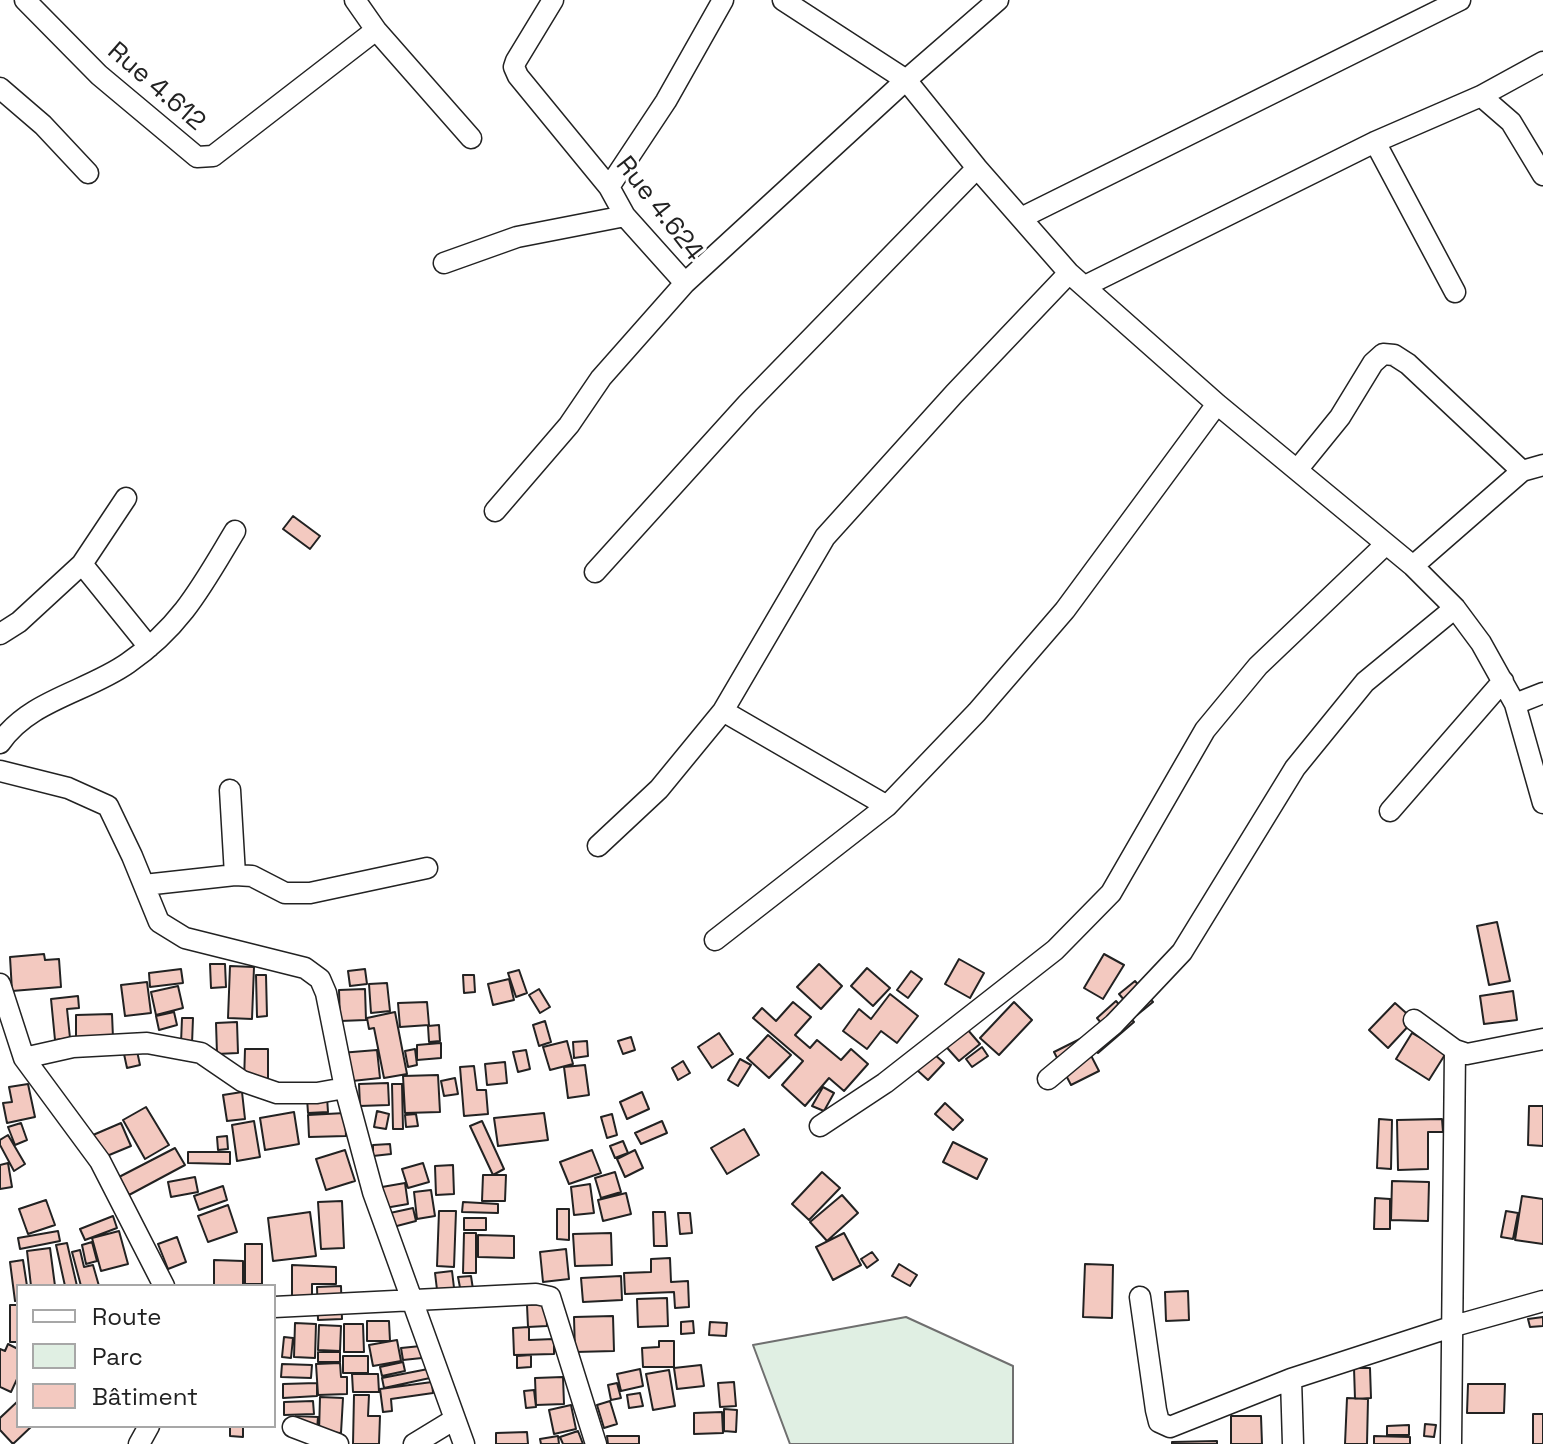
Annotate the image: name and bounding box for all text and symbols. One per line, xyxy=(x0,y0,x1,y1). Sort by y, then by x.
street label: Rue 4.612 xyxy=(101,36,211,138)
street label: Rue 4.624 xyxy=(609,151,709,267)
legend xyxy=(16,1284,276,1428)
text: Route xyxy=(92,1301,161,1332)
text: Parc xyxy=(92,1341,143,1372)
text: Bâtiment xyxy=(92,1381,198,1412)

